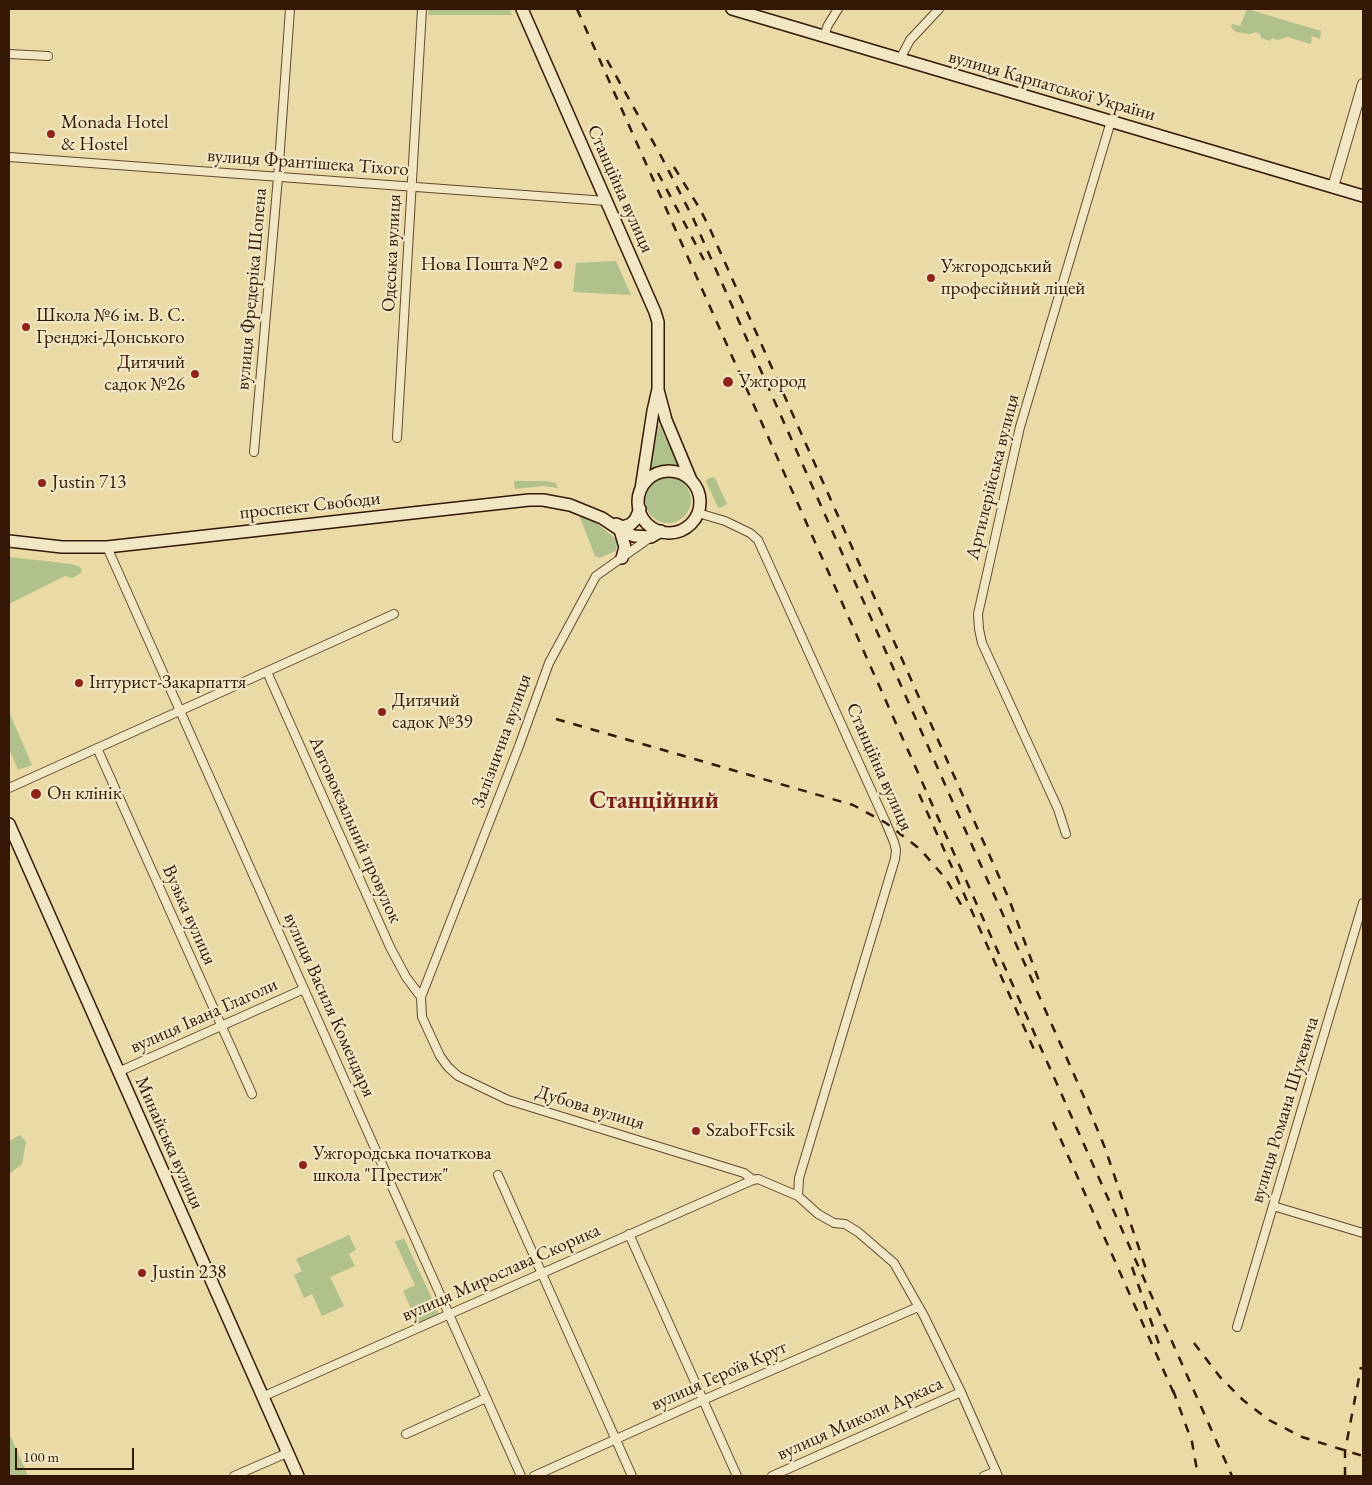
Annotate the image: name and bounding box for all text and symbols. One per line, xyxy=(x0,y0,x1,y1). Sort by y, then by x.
street label: вулиця Карпатської України xyxy=(946,46,1158,126)
place label: Monada Hotel & Hostel xyxy=(61,112,168,156)
street label: Станційна вулиця xyxy=(582,122,658,256)
marker: Monada Hotel & Hostel xyxy=(45,128,57,140)
street label: вулиця Франтішека Тіхого xyxy=(206,145,410,181)
street label: вулиця Фредеріка Шопена xyxy=(232,187,272,391)
street label: Одеська вулиця xyxy=(378,194,406,312)
place label: Нова Пошта №2 xyxy=(421,254,548,276)
place label: Ужгородський професійний ліцей xyxy=(941,256,1085,300)
marker: Нова Пошта №2 xyxy=(552,259,564,271)
marker: Ужгородський професійний ліцей xyxy=(925,272,937,284)
place label: Школа №6 ім. В. С. Гренджі-Донського xyxy=(36,305,185,349)
marker: Школа №6 ім. В. С. Гренджі-Донського xyxy=(20,321,32,333)
place label: Дитячий садок №26 xyxy=(104,352,185,396)
marker: Дитячий садок №26 xyxy=(189,368,201,380)
place label: Ужгород xyxy=(739,371,806,393)
marker: Ужгород xyxy=(721,375,735,389)
street label: Артилерійська вулиця xyxy=(961,392,1025,562)
place label: Justin 713 xyxy=(52,472,126,494)
marker: Justin 713 xyxy=(36,477,48,489)
street label: проспект Свободи xyxy=(238,487,382,525)
street label: Залізнична вулиця xyxy=(467,671,537,811)
place label: Інтурист-Закарпаття xyxy=(89,672,246,694)
marker: Інтурист-Закарпаття xyxy=(73,677,85,689)
place label: Дитячий садок №39 xyxy=(392,690,473,734)
street label: Станційна вулиця xyxy=(841,700,917,834)
marker: Дитячий садок №39 xyxy=(376,706,388,718)
street label: Автовокзальний провулок xyxy=(304,733,406,927)
place label: Он клінік xyxy=(47,783,122,805)
marker: Он клінік xyxy=(29,787,43,801)
district label: Станційний xyxy=(589,787,719,815)
street label: Вузька вулиця xyxy=(157,861,221,969)
street label: вулиця Василя Комендаря xyxy=(278,909,380,1101)
street label: вулиця Івана Глаголи xyxy=(127,973,281,1059)
street label: вулиця Романа Шухевича xyxy=(1246,1014,1324,1206)
street label: Минайська вулиця xyxy=(130,1073,208,1213)
street label: Дубова вулиця xyxy=(533,1081,647,1135)
place label: SzaboFFcsik xyxy=(706,1120,795,1142)
marker: SzaboFFcsik xyxy=(690,1125,702,1137)
place label: Ужгородська початкова школа "Престиж" xyxy=(313,1143,492,1187)
marker: Ужгородська початкова школа "Престиж" xyxy=(297,1159,309,1171)
street label: вулиця Мирослава Скорика xyxy=(398,1219,604,1327)
place label: Justin 238 xyxy=(152,1262,226,1284)
marker: Justin 238 xyxy=(136,1267,148,1279)
street label: вулиця Героїв Крут xyxy=(648,1336,790,1416)
street label: вулиця Миколи Аркаса xyxy=(774,1372,946,1466)
scale bar xyxy=(18,1438,136,1470)
text: 100 m xyxy=(23,1447,59,1466)

